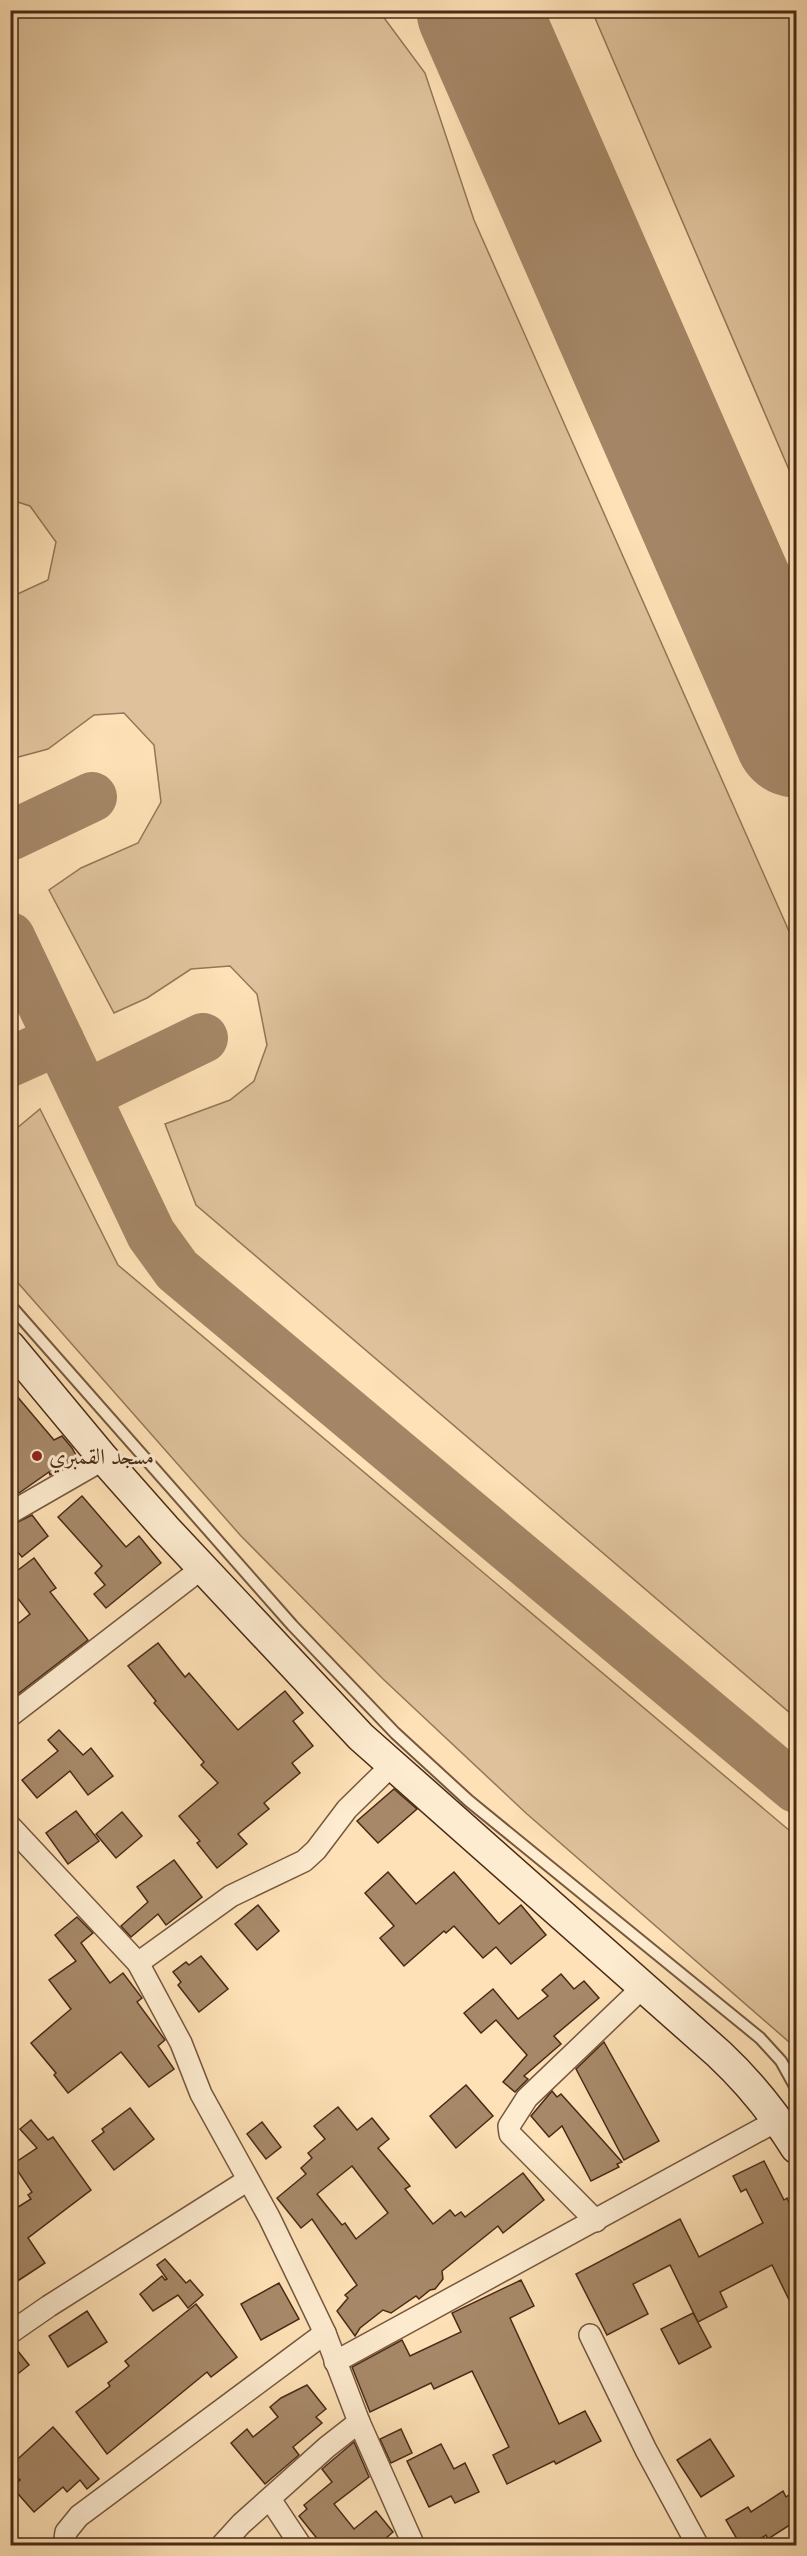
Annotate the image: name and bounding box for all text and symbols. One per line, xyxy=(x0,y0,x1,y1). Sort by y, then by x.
place label: مسجد القمبري xyxy=(49,1442,154,1474)
marker: مسجد القمبري xyxy=(30,1449,44,1463)

